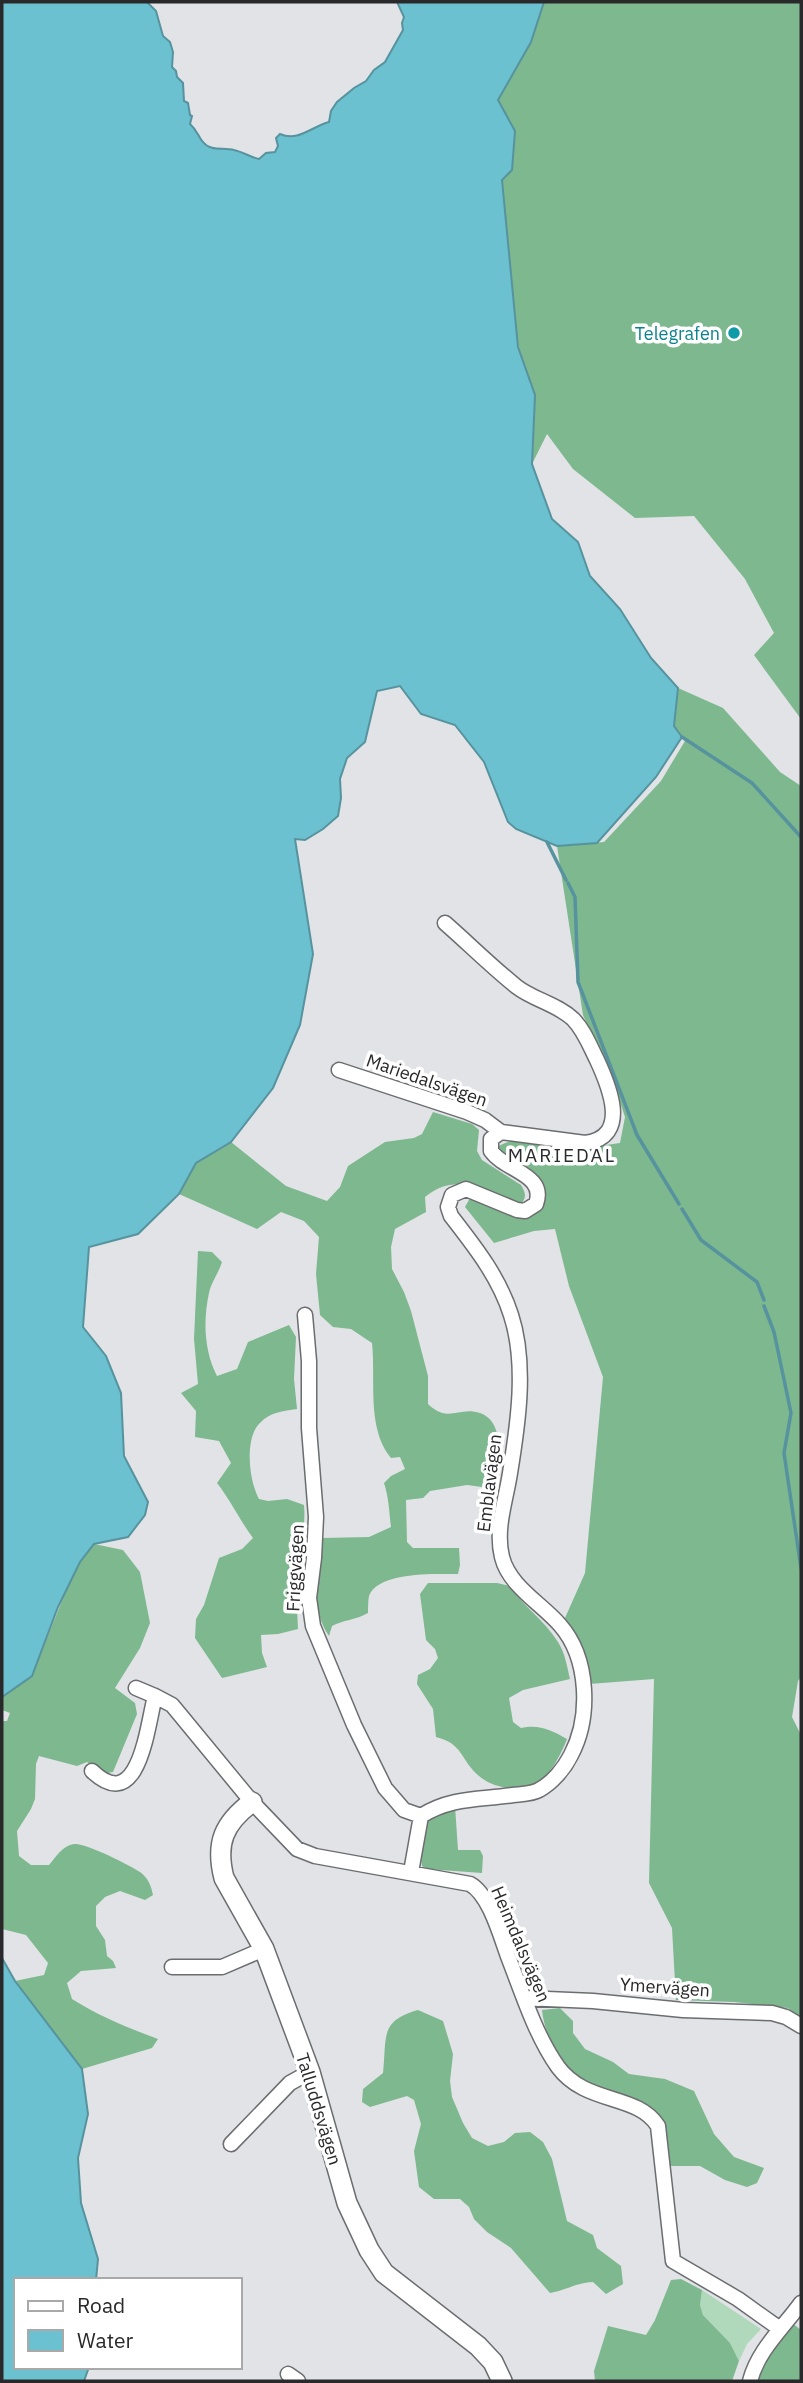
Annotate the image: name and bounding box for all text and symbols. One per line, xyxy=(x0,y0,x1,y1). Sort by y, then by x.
place label: Telegrafen xyxy=(635,322,720,345)
marker: Telegrafen xyxy=(726,325,742,341)
street label: Mariedalsvägen xyxy=(363,1049,491,1111)
district label: MARIEDAL xyxy=(508,1143,616,1167)
street label: Emblavägen xyxy=(472,1433,506,1533)
street label: Friggvägen xyxy=(281,1524,309,1612)
street label: Heimdalsvägen xyxy=(486,1882,556,2006)
street label: Ymervägen xyxy=(619,1972,711,2002)
street label: Talluddsvägen xyxy=(291,2050,347,2168)
legend xyxy=(14,2278,242,2369)
text: Road xyxy=(77,2291,125,2319)
text: Water xyxy=(77,2326,134,2354)

